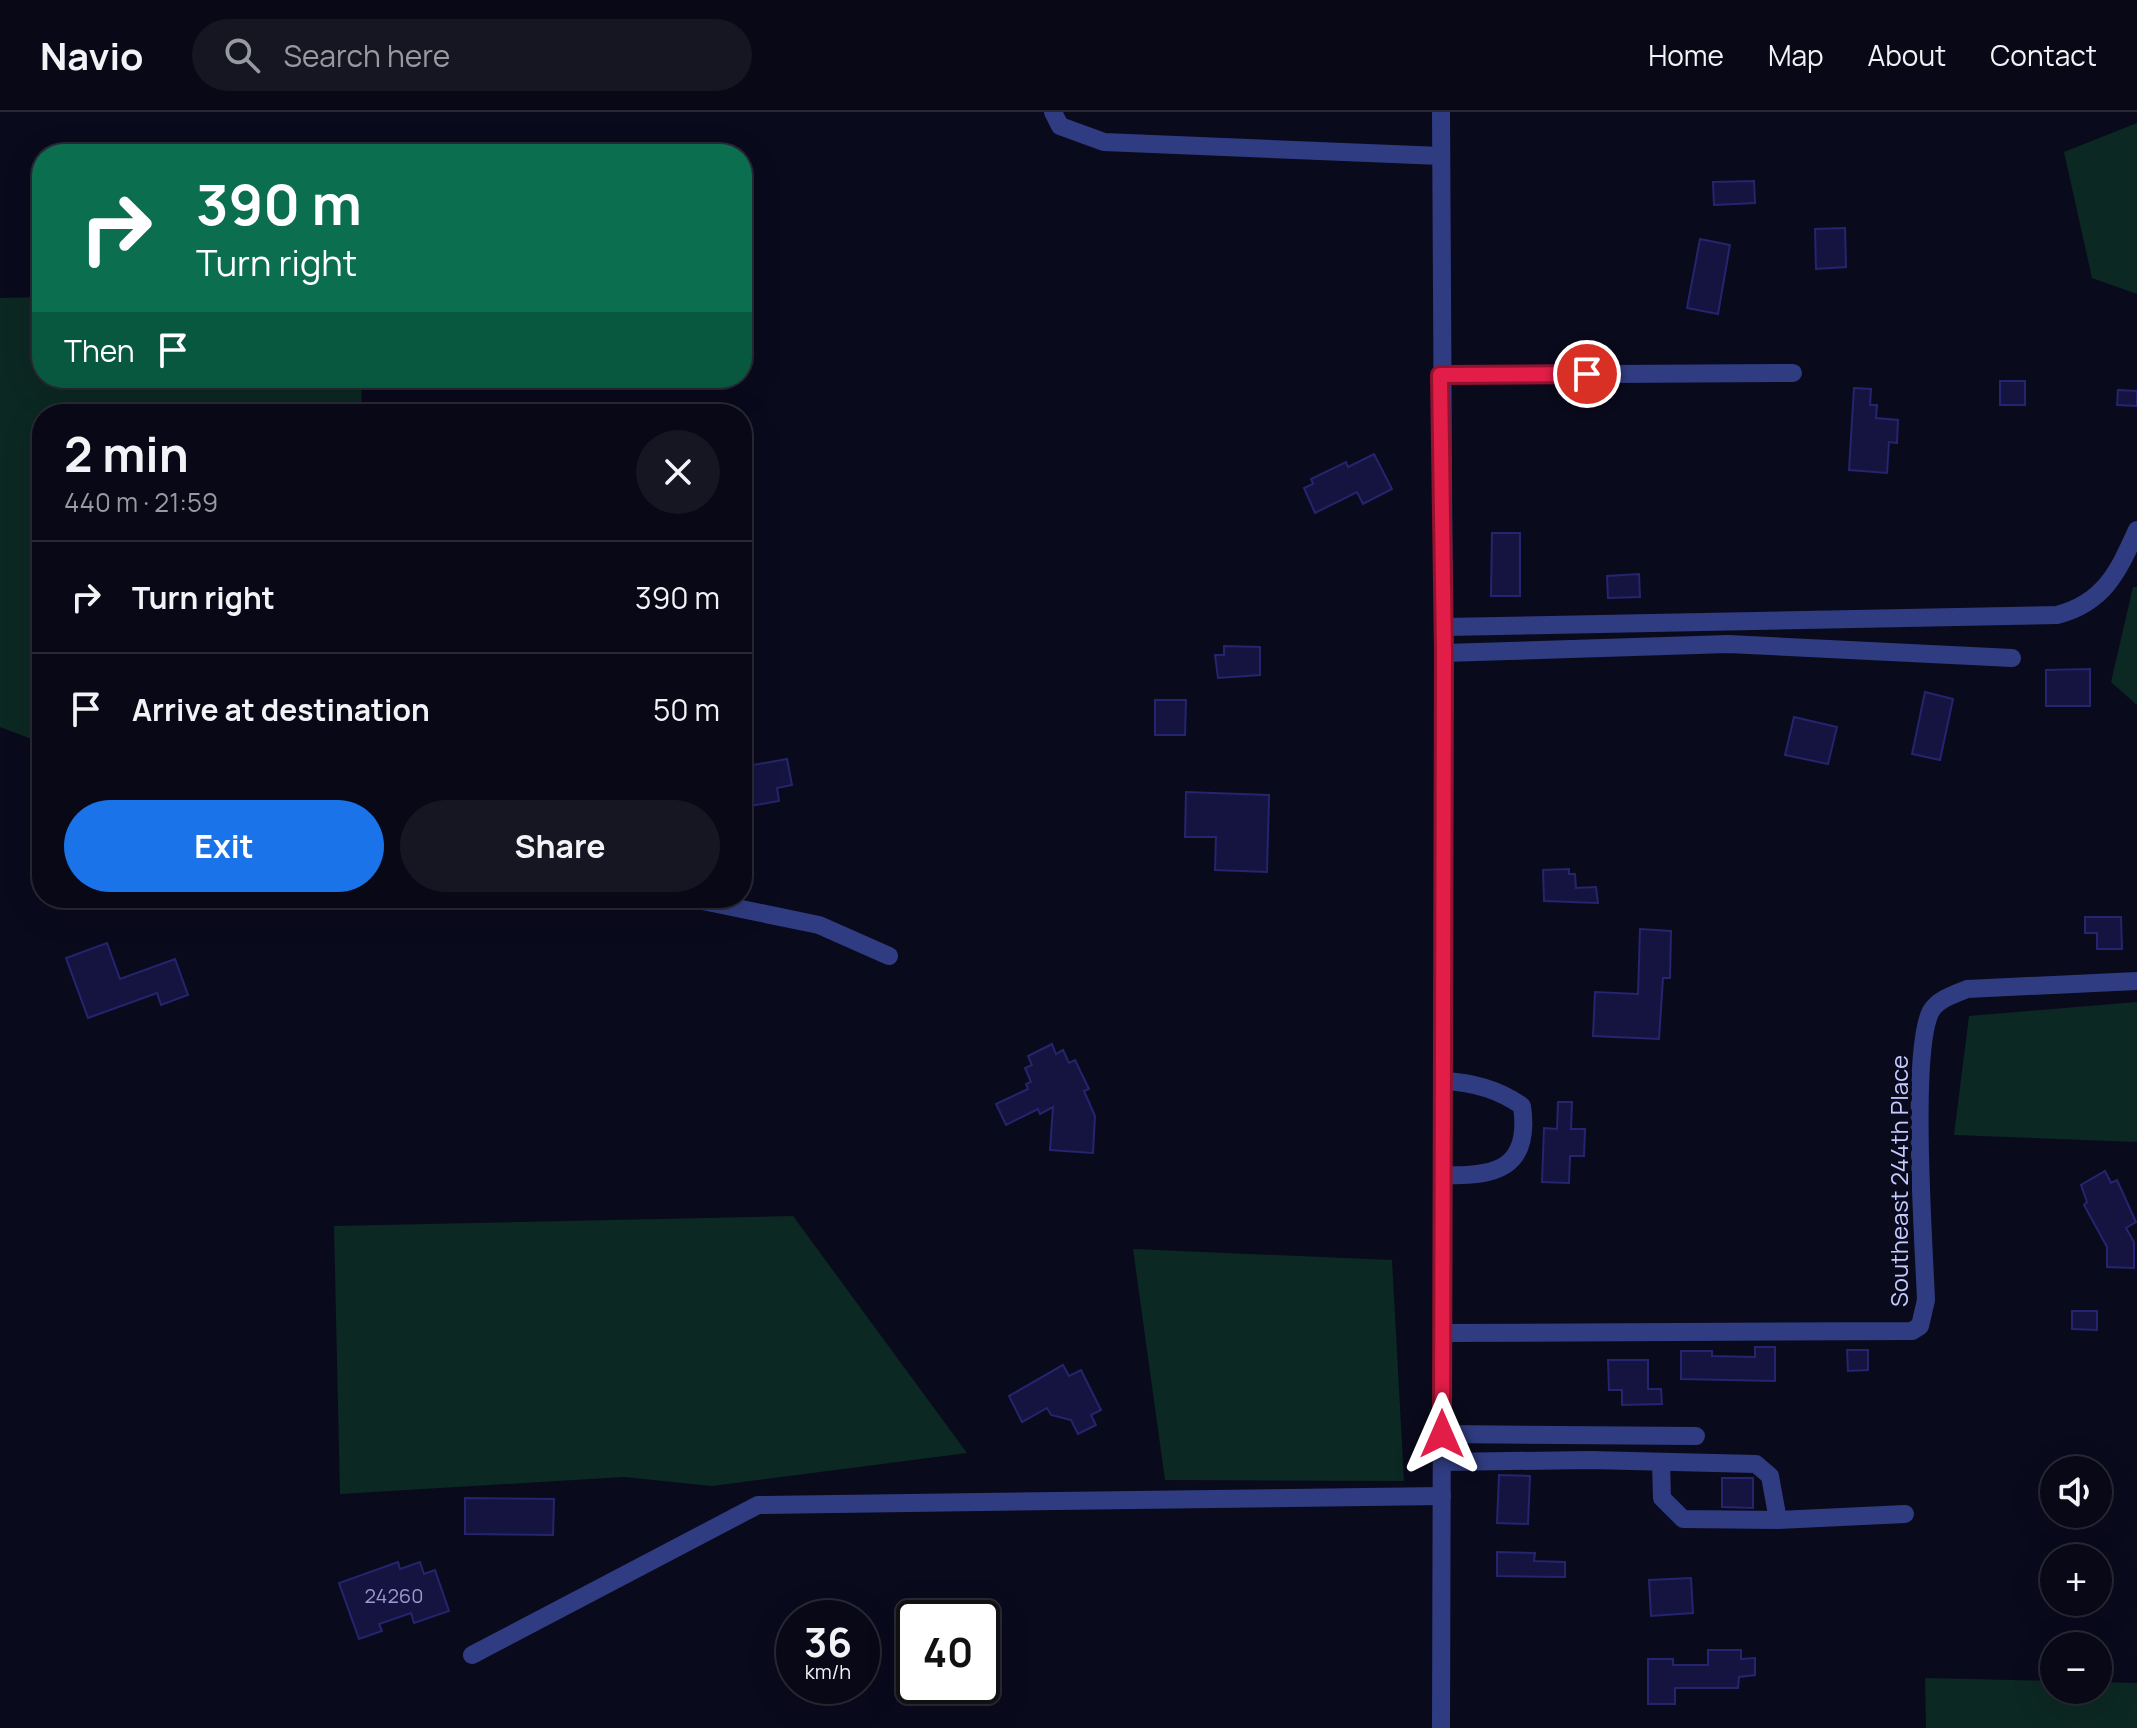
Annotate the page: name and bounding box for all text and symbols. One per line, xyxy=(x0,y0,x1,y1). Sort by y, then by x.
search box xyxy=(192,19,752,91)
text: Navio xyxy=(40,29,144,81)
icon: search xyxy=(220,33,264,77)
text: Search here xyxy=(284,35,450,76)
text: Home xyxy=(1648,36,1724,74)
text: Map xyxy=(1768,36,1824,74)
text: About xyxy=(1868,36,1946,74)
text: Contact xyxy=(1990,36,2097,74)
text: 390 m xyxy=(196,165,362,242)
icon: right xyxy=(64,176,168,280)
text: Turn right xyxy=(196,238,357,287)
icon: arrive xyxy=(151,328,195,372)
text: Then xyxy=(64,330,135,371)
pin xyxy=(1553,340,1621,408)
icon: arrive xyxy=(1565,352,1609,396)
text: 2 min xyxy=(64,421,189,486)
button: close xyxy=(636,430,720,514)
text: 440 m · 21:59 xyxy=(64,484,218,520)
icon: right xyxy=(64,575,108,619)
text: Turn right xyxy=(132,577,275,618)
text: 390 m xyxy=(635,577,720,618)
icon: arrive xyxy=(64,687,108,731)
text: Arrive at destination xyxy=(132,689,430,730)
text: 50 m xyxy=(653,689,720,730)
button: Exit xyxy=(64,800,384,892)
button: Share xyxy=(400,800,720,892)
street label: Southeast 244th Place xyxy=(1882,1055,1915,1307)
position arrow xyxy=(1400,1392,1484,1476)
map controls xyxy=(2040,1456,2112,1704)
button: sound xyxy=(2040,1456,2112,1528)
button: + xyxy=(2040,1544,2112,1616)
house number: 24260 xyxy=(365,1582,423,1609)
speed limit sign: 40 xyxy=(896,1600,1000,1704)
text: 36 xyxy=(804,1614,852,1669)
button: − xyxy=(2040,1632,2112,1704)
text: km/h xyxy=(805,1658,851,1685)

